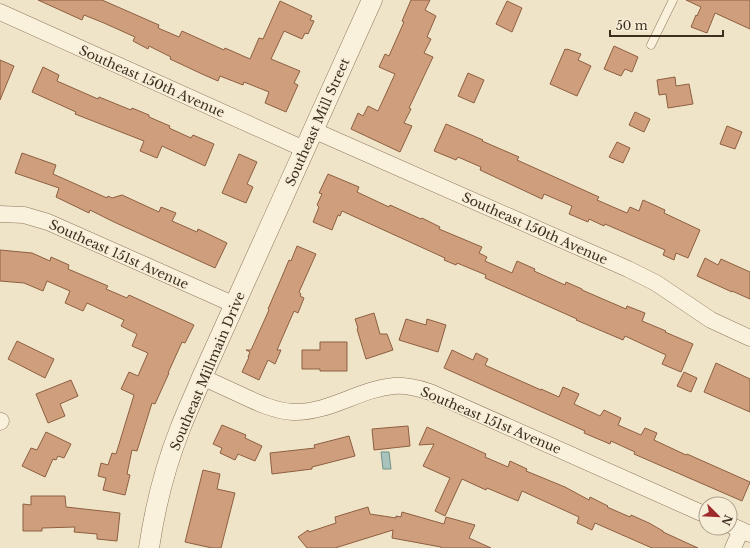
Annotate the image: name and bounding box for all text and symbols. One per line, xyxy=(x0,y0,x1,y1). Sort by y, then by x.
scale bar xyxy=(610,12,723,38)
text: 50 m xyxy=(616,18,648,33)
street label: Southeast 150th Avenue xyxy=(76,42,227,121)
street label: Southeast Mill Street xyxy=(282,55,353,189)
street label: Southeast 150th Avenue xyxy=(459,189,610,268)
street label: Southeast 151st Avenue xyxy=(46,216,191,293)
street label: Southeast Millmain Drive xyxy=(166,289,249,453)
street label: Southeast 151st Avenue xyxy=(418,383,564,458)
north arrow xyxy=(698,496,738,536)
text: N xyxy=(718,512,736,528)

